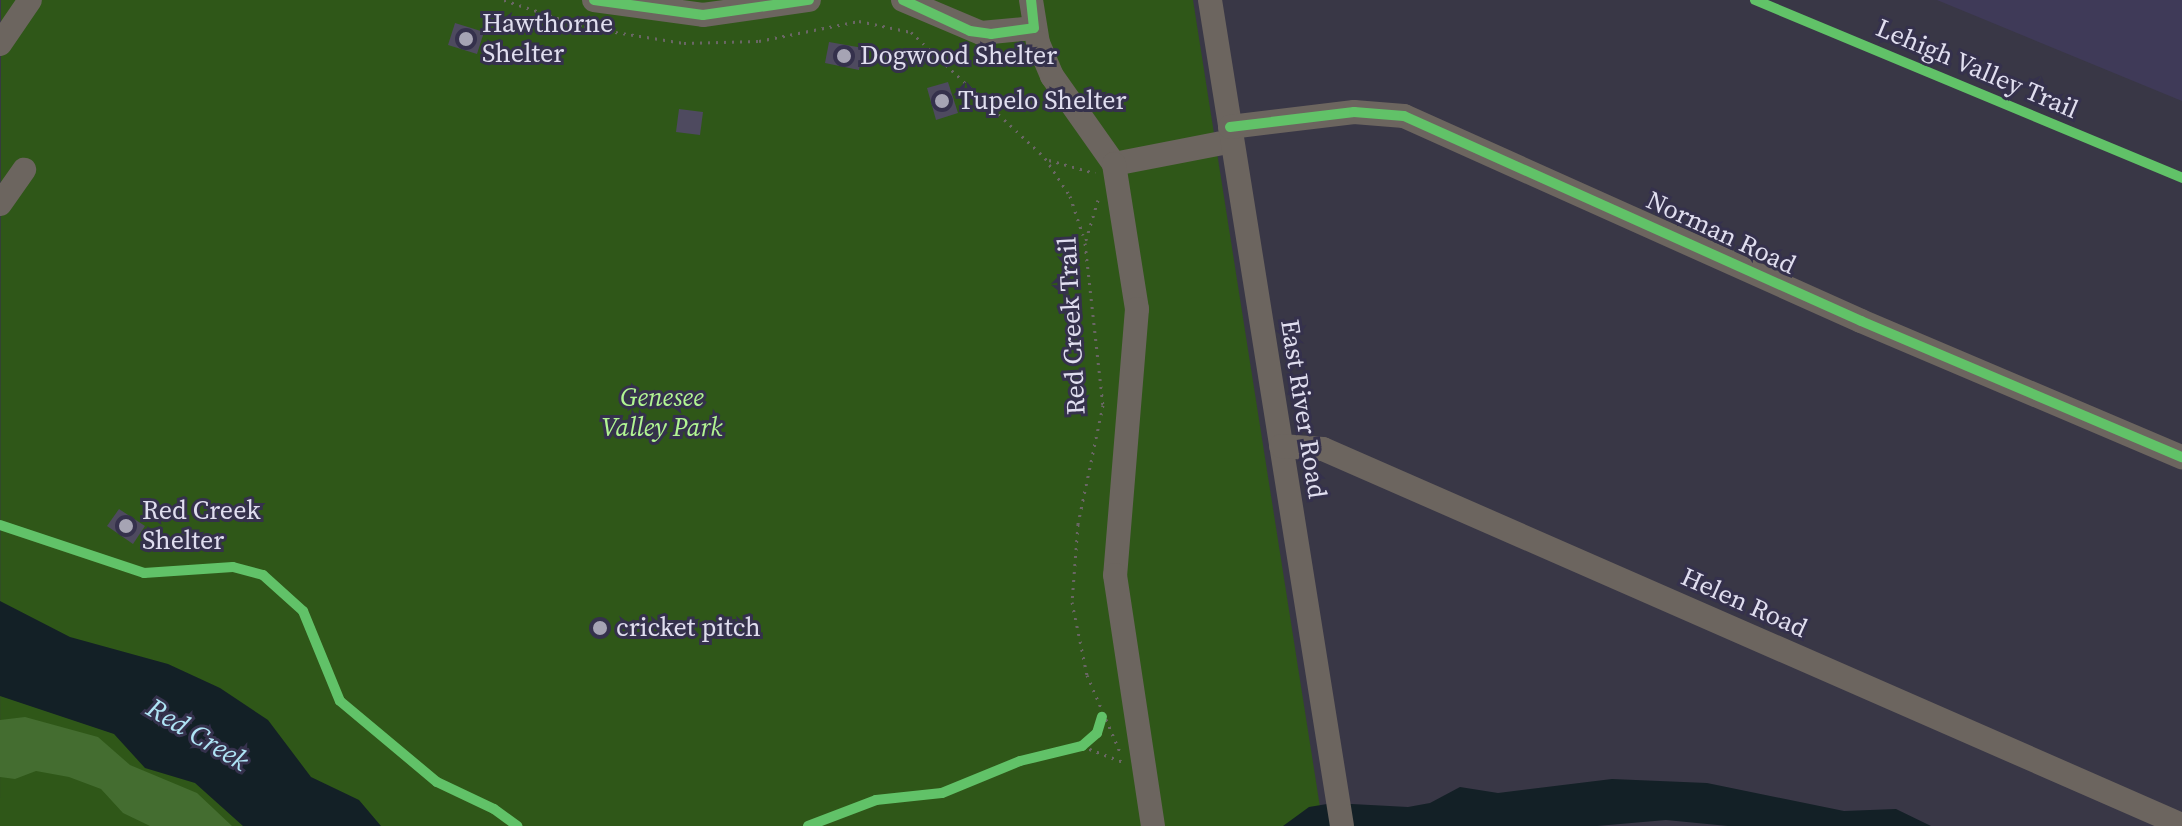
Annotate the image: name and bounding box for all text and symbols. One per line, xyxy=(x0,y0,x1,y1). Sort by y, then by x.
place label: Hawthorne Shelter xyxy=(482,8,613,70)
street label: Lehigh Valley Trail xyxy=(1871,12,2083,126)
marker: Hawthorne Shelter xyxy=(457,30,475,48)
place label: Dogwood Shelter xyxy=(860,40,1057,72)
marker: Dogwood Shelter xyxy=(835,47,853,65)
place label: Tupelo Shelter xyxy=(958,85,1126,117)
marker: Tupelo Shelter xyxy=(933,92,951,110)
street label: Norman Road xyxy=(1641,185,1801,281)
street label: Red Creek Trail xyxy=(1052,236,1092,416)
street label: East River Road xyxy=(1273,317,1333,501)
park label: Genesee Valley Park xyxy=(601,382,723,444)
place label: Red Creek Shelter xyxy=(142,495,260,556)
marker: Red Creek Shelter xyxy=(117,517,135,535)
street label: Helen Road xyxy=(1676,561,1812,645)
place label: cricket pitch xyxy=(616,612,761,644)
marker: cricket pitch xyxy=(591,619,609,637)
water label: Red Creek xyxy=(141,690,255,778)

